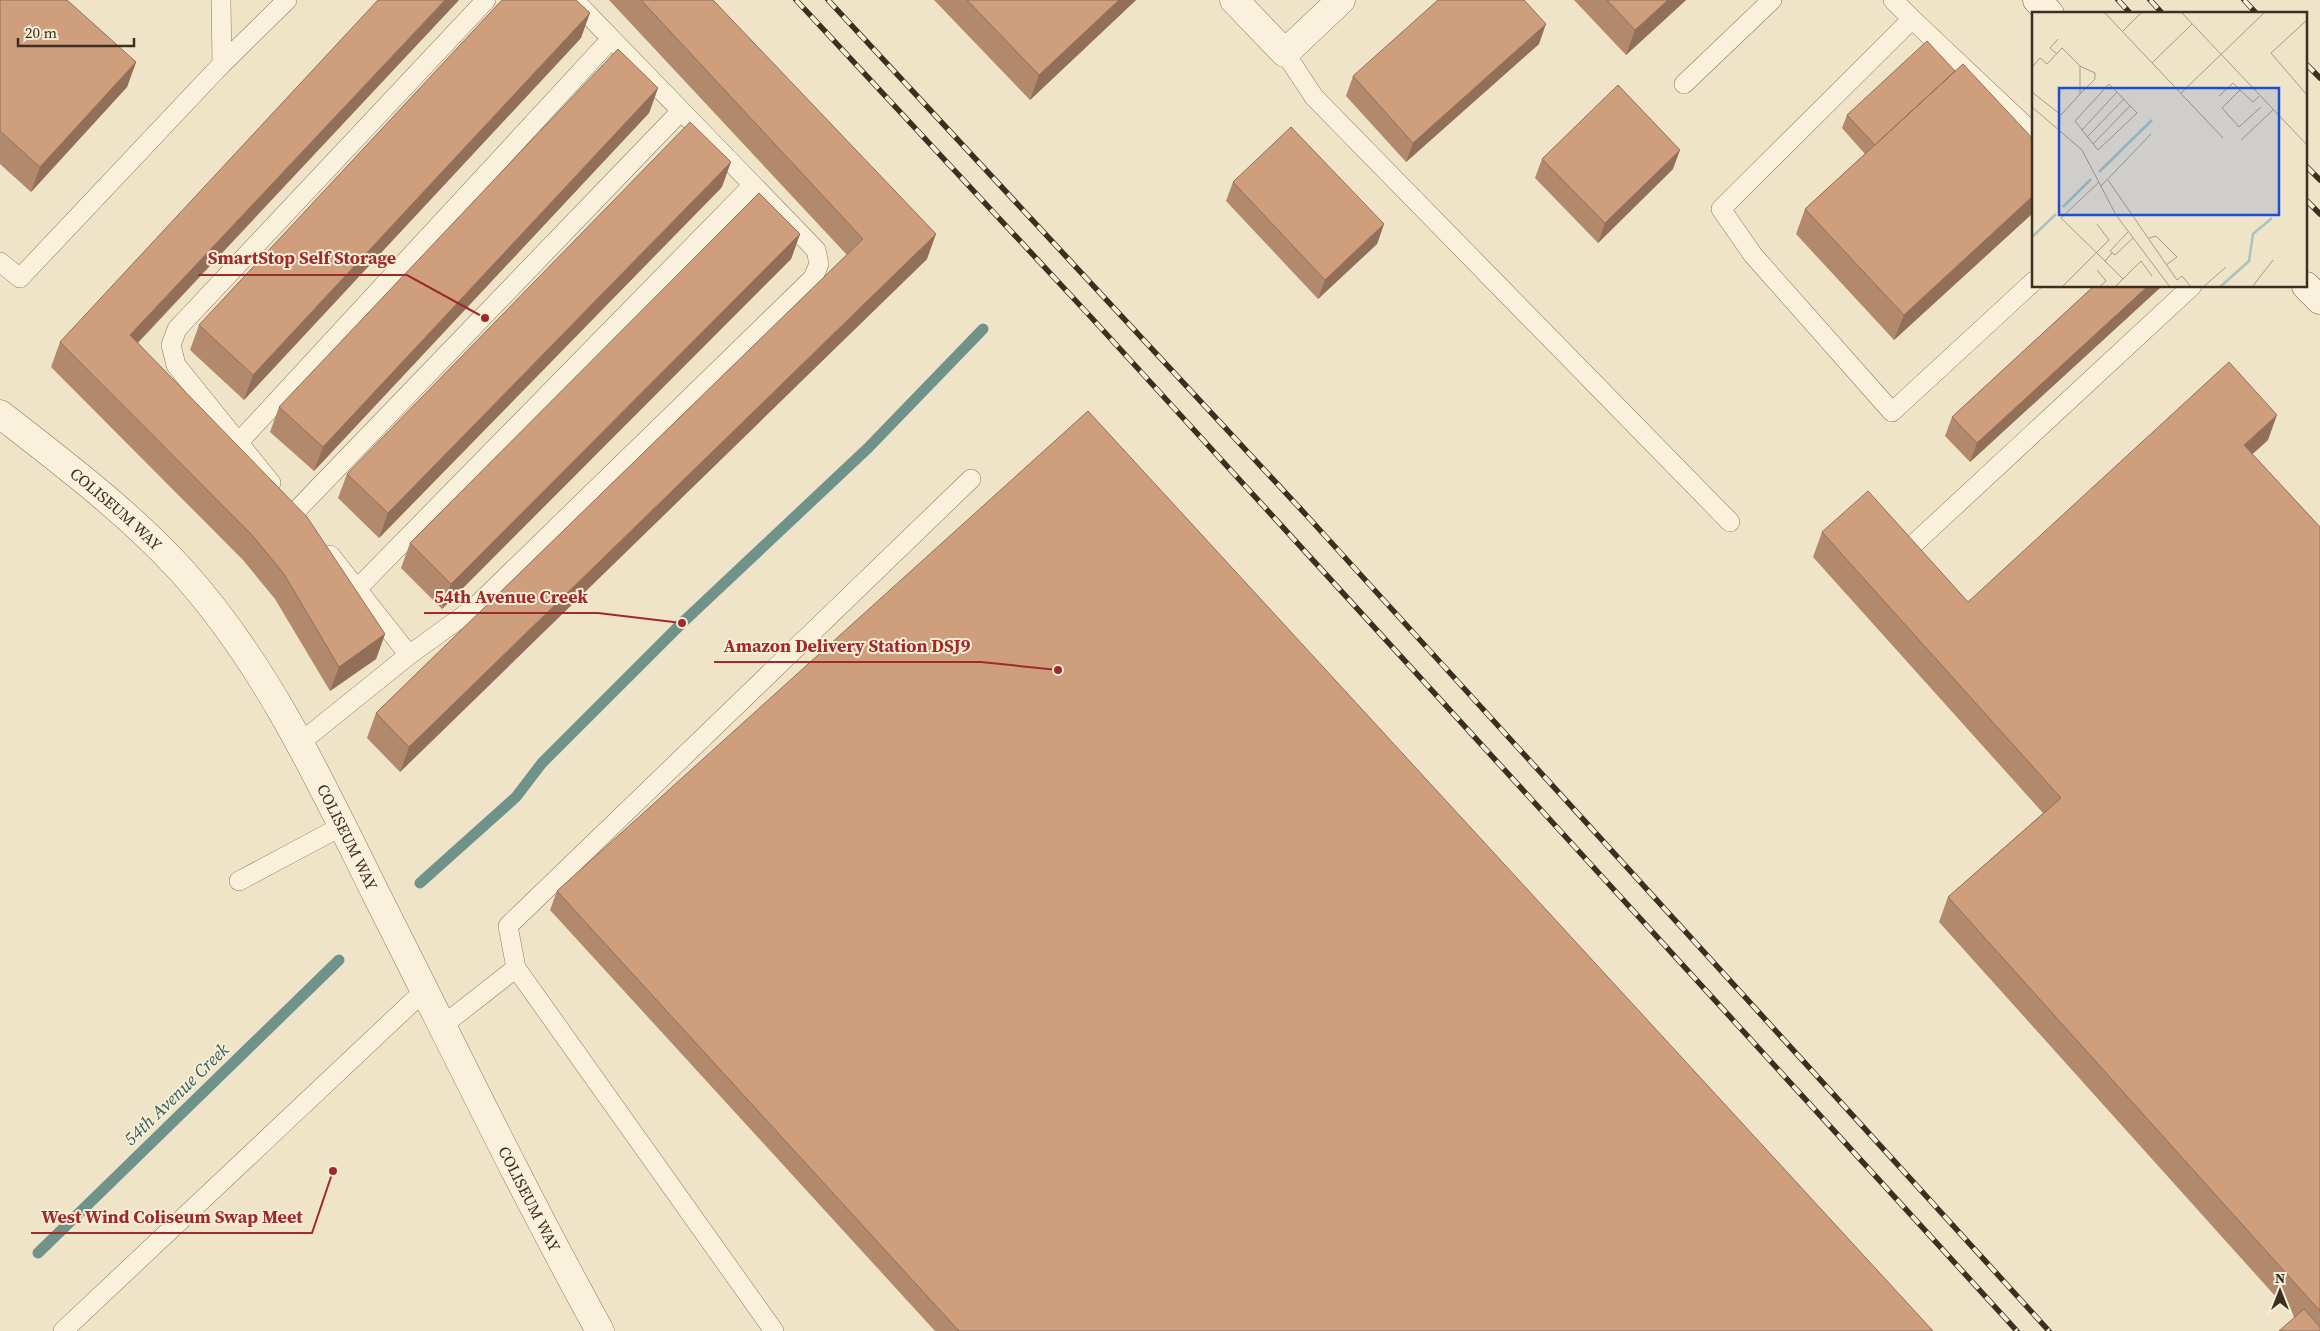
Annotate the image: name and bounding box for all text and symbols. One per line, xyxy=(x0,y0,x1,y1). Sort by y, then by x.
inset map xyxy=(2032,12,2308,288)
scale bar xyxy=(18,15,134,47)
text: 20 m xyxy=(25,22,57,43)
callout: SmartStop Self Storage xyxy=(198,242,407,275)
text: SmartStop Self Storage xyxy=(208,245,396,270)
street label: COLISEUM WAY xyxy=(66,462,167,555)
callout: 54th Avenue Creek xyxy=(424,580,598,613)
text: 54th Avenue Creek xyxy=(434,584,588,609)
callout: Amazon Delivery Station DSJ9 xyxy=(714,629,981,662)
text: Amazon Delivery Station DSJ9 xyxy=(724,633,971,658)
street label: COLISEUM WAY xyxy=(312,780,383,894)
water label: 54th Avenue Creek xyxy=(118,1037,235,1151)
street label: COLISEUM WAY xyxy=(493,1142,566,1255)
callout: West Wind Coliseum Swap Meet xyxy=(31,1200,312,1233)
text: West Wind Coliseum Swap Meet xyxy=(41,1204,303,1229)
north arrow xyxy=(2255,1266,2305,1316)
text: N xyxy=(2275,1268,2285,1288)

